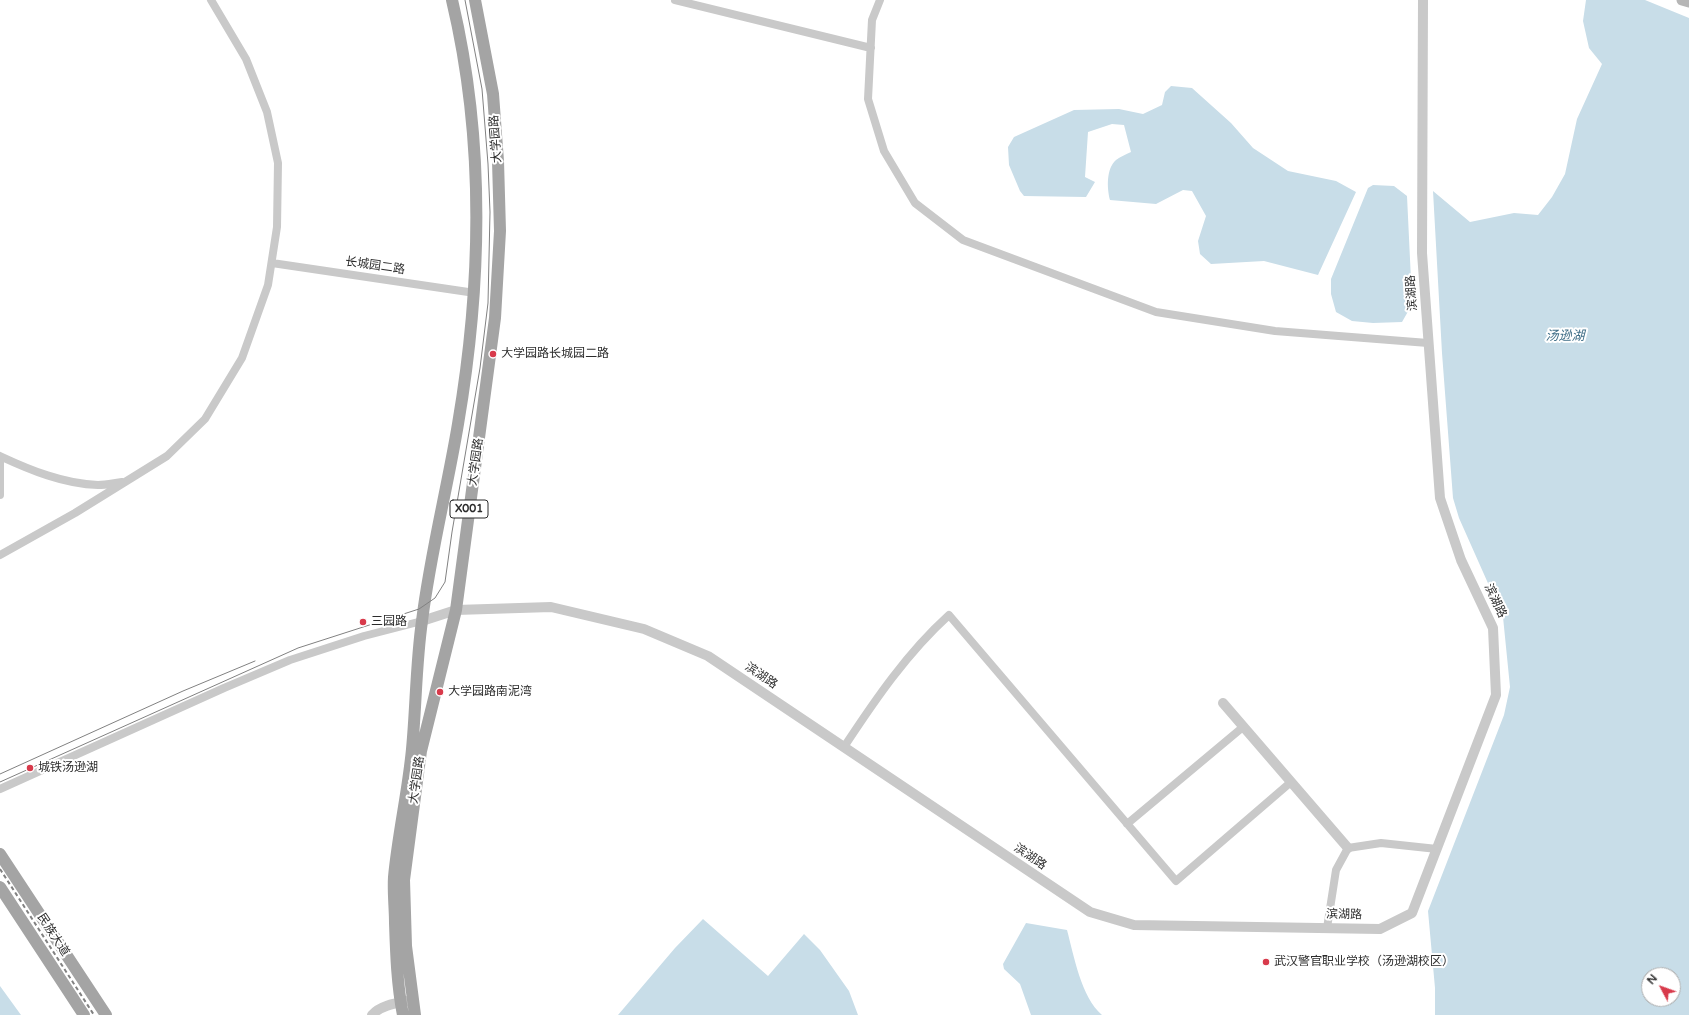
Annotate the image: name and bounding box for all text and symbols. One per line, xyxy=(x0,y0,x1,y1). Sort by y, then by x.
street label: 大学园路 xyxy=(487,115,505,163)
street label: 长城园二路 xyxy=(344,255,406,277)
street label: 滨湖路 xyxy=(1404,275,1420,311)
water label: 汤逊湖 xyxy=(1546,329,1584,345)
place label: 大学园路长城园二路 xyxy=(501,347,609,361)
marker: 大学园路长城园二路 xyxy=(488,349,498,359)
street label: 大学园路 xyxy=(466,437,486,487)
road number: X001 xyxy=(450,500,488,518)
street label: 滨湖路 xyxy=(1481,582,1509,620)
place label: 三园路 xyxy=(371,615,407,629)
marker: 三园路 xyxy=(358,617,368,627)
street label: 滨湖路 xyxy=(742,660,780,692)
place label: 大学园路南泥湾 xyxy=(448,685,532,699)
marker: 大学园路南泥湾 xyxy=(435,687,445,697)
street label: 大学园路 xyxy=(407,755,427,805)
place label: 城铁汤逊湖 xyxy=(38,761,98,775)
marker: 城铁汤逊湖 xyxy=(25,763,35,773)
street label: 滨湖路 xyxy=(1011,841,1049,873)
street label: 滨湖路 xyxy=(1326,907,1362,923)
street label: 民族大道 xyxy=(34,911,72,959)
place label: 武汉警官职业学校（汤逊湖校区） xyxy=(1274,955,1454,969)
marker: 武汉警官职业学校（汤逊湖校区） xyxy=(1261,957,1271,967)
north arrow xyxy=(1641,967,1681,1007)
text: N xyxy=(1645,972,1660,987)

